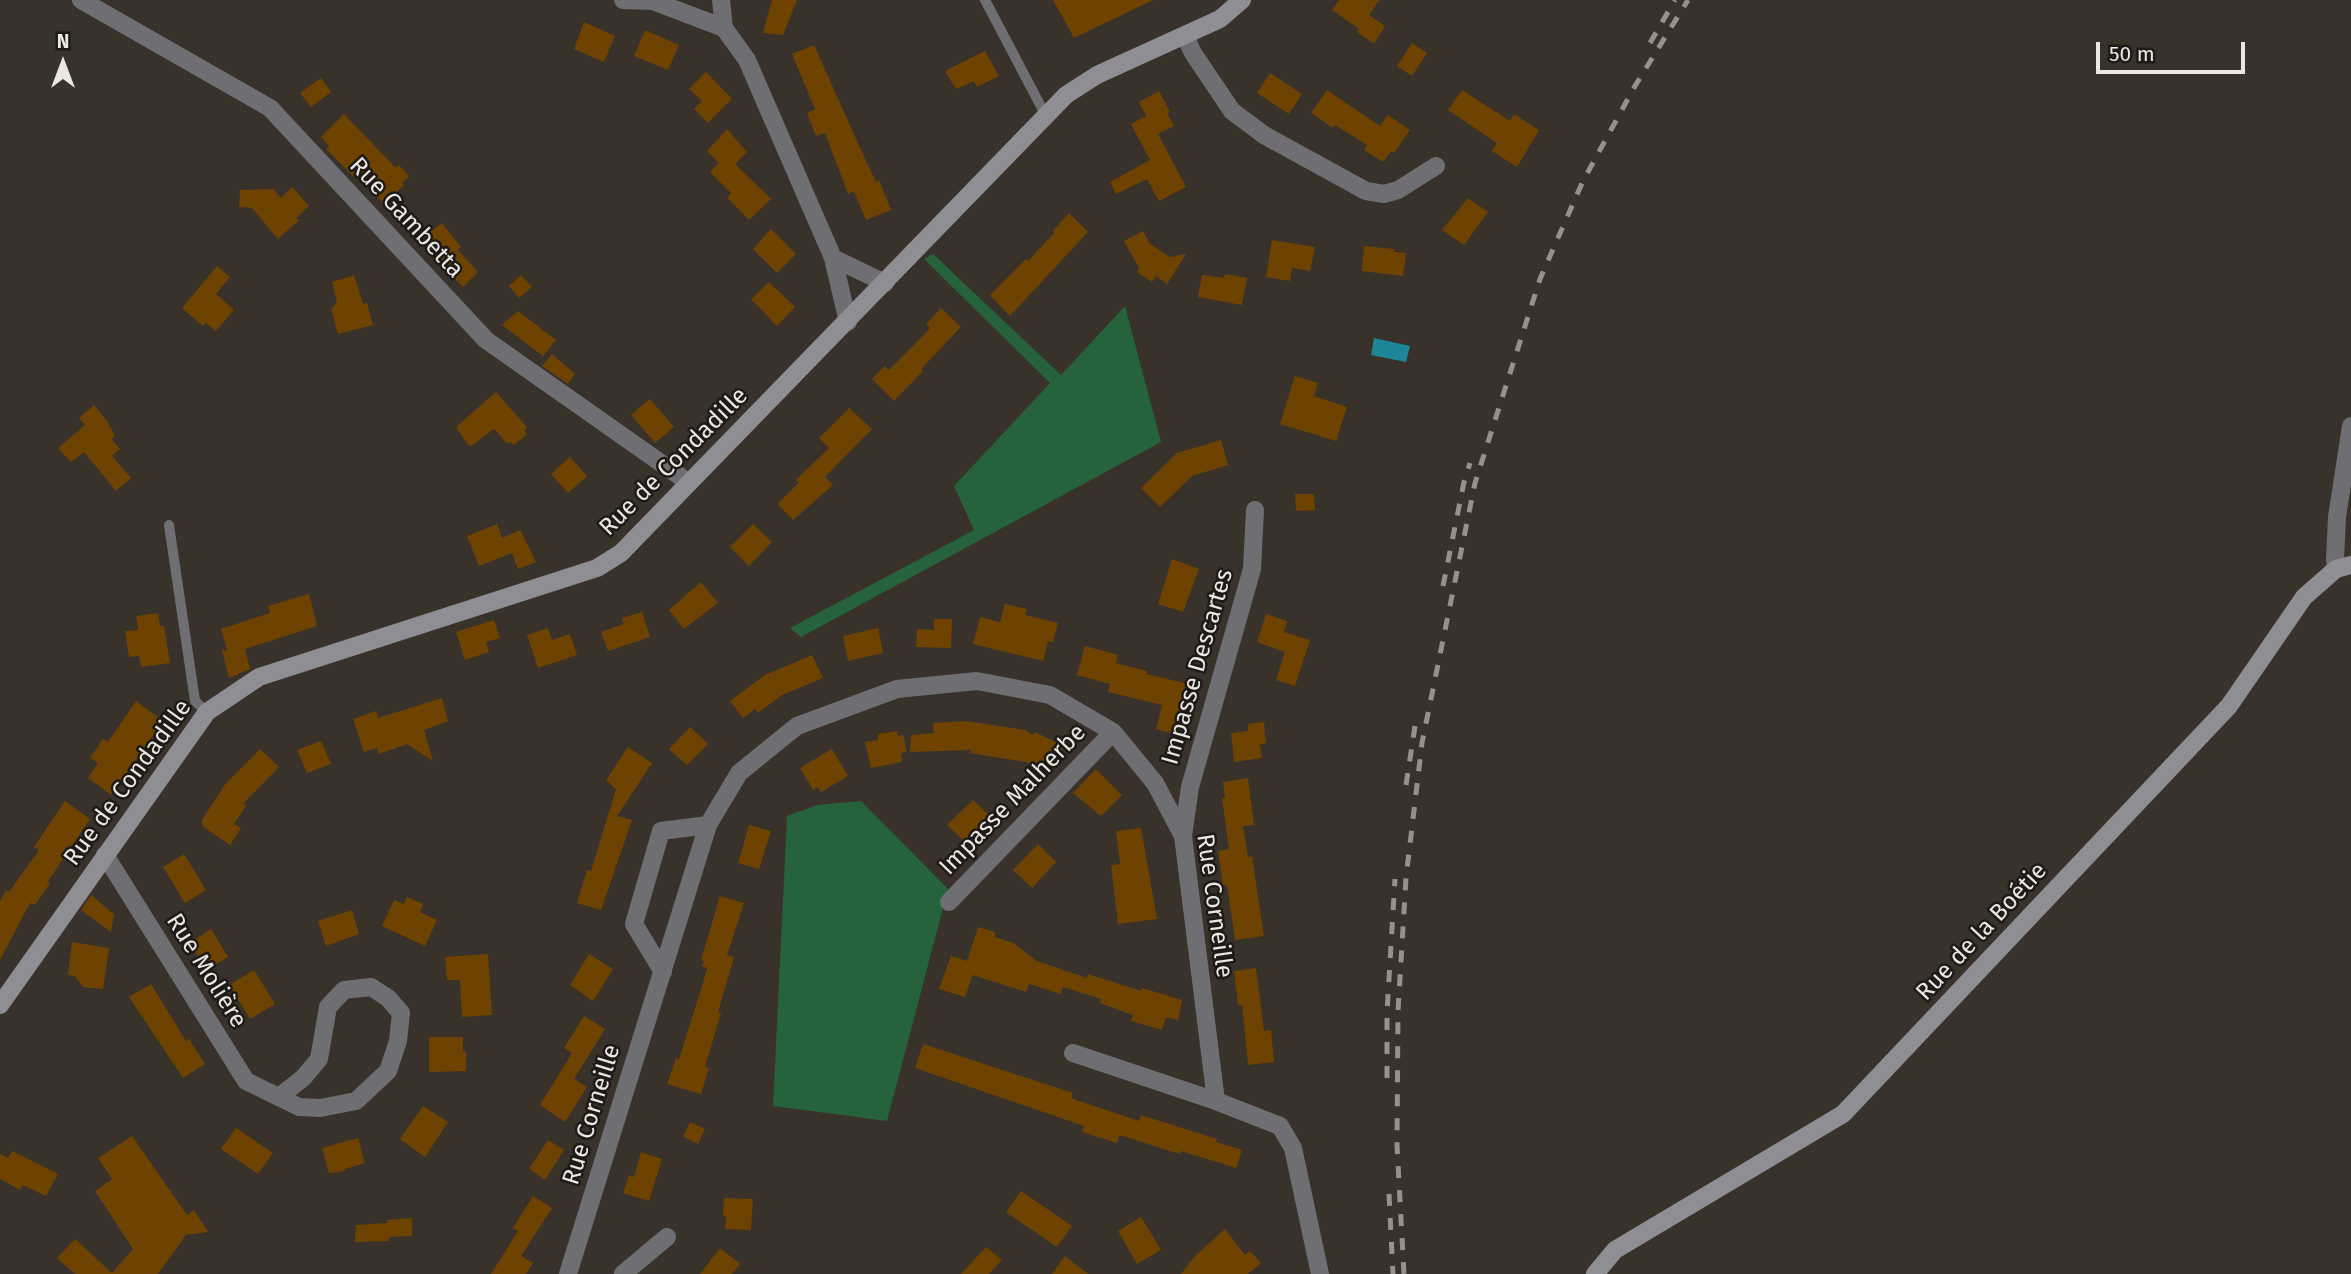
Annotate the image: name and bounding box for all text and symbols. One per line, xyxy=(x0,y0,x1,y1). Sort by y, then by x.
north arrow xyxy=(28,28,98,98)
scale bar xyxy=(2099,28,2248,72)
text: N xyxy=(57,30,69,53)
text: 50 m xyxy=(2109,41,2155,67)
street label: Rue Gambetta xyxy=(343,152,469,284)
street label: Rue de Condadille xyxy=(594,382,754,542)
street label: Impasse Descartes xyxy=(1156,566,1240,768)
street label: Rue de Condadille xyxy=(58,694,198,872)
street label: Impasse Malherbe xyxy=(934,719,1092,881)
street label: Rue Corneille xyxy=(1190,832,1238,980)
street label: Rue de la Boétie xyxy=(1911,857,2053,1007)
street label: Rue Molière xyxy=(160,909,252,1033)
street label: Rue Corneille xyxy=(557,1041,627,1189)

